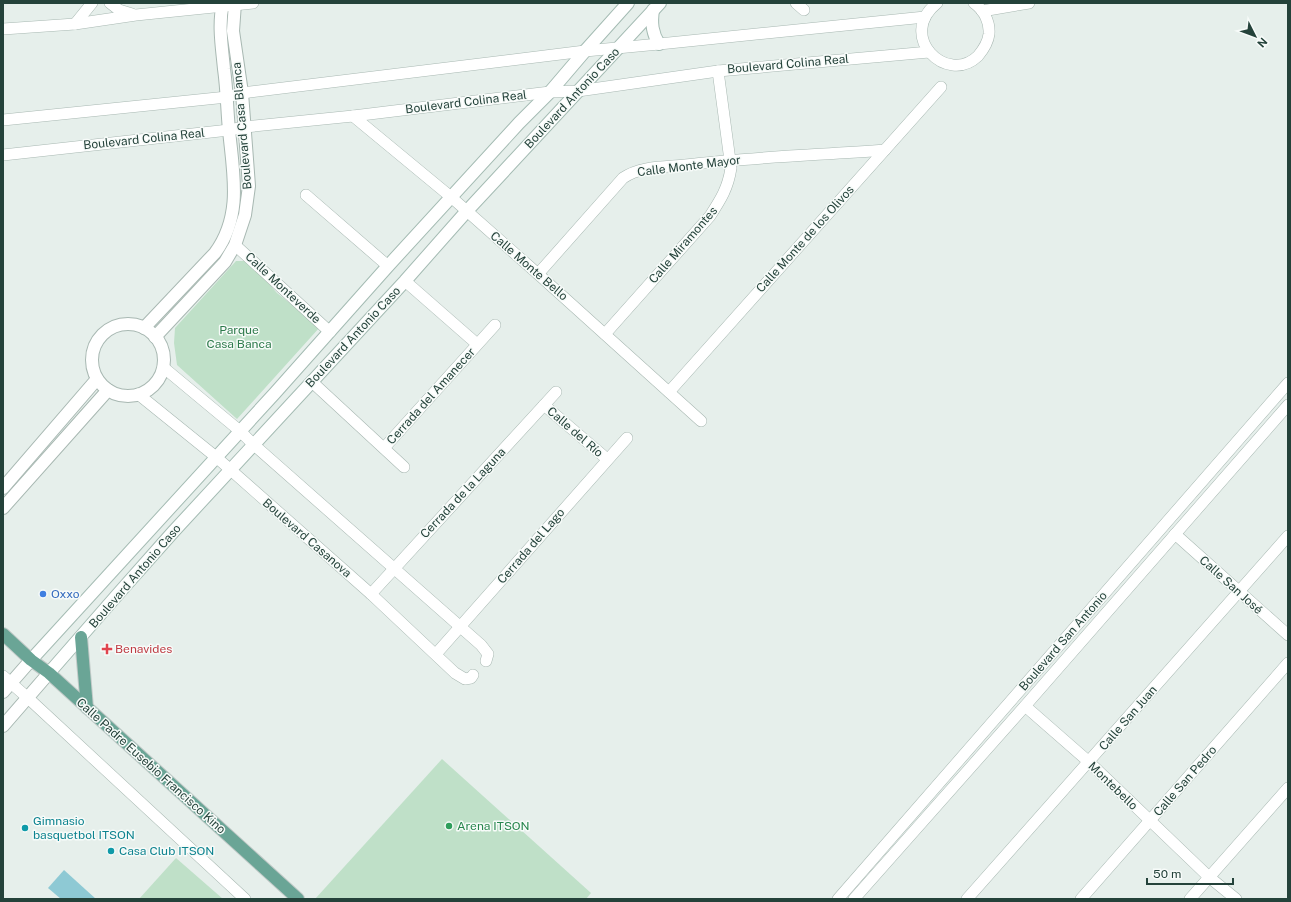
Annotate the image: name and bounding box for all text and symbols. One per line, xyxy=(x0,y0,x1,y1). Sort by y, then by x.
north arrow xyxy=(1235,16,1275,56)
text: N xyxy=(1255,35,1270,50)
street label: Boulevard Antonio Caso xyxy=(522,45,623,151)
street label: Boulevard Colina Real xyxy=(727,52,850,76)
street label: Boulevard Casa Blanca xyxy=(229,62,255,190)
street label: Boulevard Colina Real xyxy=(405,88,528,116)
street label: Boulevard Colina Real xyxy=(83,126,206,152)
street label: Calle Monte Mayor xyxy=(636,153,742,179)
street label: Calle Monte de los Olivos xyxy=(753,183,857,295)
street label: Calle Miramontes xyxy=(646,204,720,286)
street label: Calle Monte Bello xyxy=(487,229,571,304)
street label: Calle Monteverde xyxy=(242,250,324,327)
street label: Boulevard Antonio Caso xyxy=(303,284,404,390)
park label: Parque Casa Banca xyxy=(206,323,272,351)
street label: Cerrada del Amanecer xyxy=(384,345,478,447)
street label: Calle del Río xyxy=(544,404,606,460)
street label: Cerrada de la Laguna xyxy=(417,445,509,541)
street label: Boulevard Casanova xyxy=(260,496,354,580)
street label: Cerrada del Lago xyxy=(494,505,568,587)
street label: Boulevard Antonio Caso xyxy=(86,521,184,631)
street label: Calle San José xyxy=(1197,553,1266,617)
place label: Oxxo xyxy=(51,587,80,601)
street label: Boulevard San Antonio xyxy=(1016,588,1110,693)
marker: Oxxo xyxy=(38,589,48,599)
place label: Benavides xyxy=(115,642,172,656)
marker: Benavides xyxy=(102,644,112,654)
street label: Calle San Juan xyxy=(1096,683,1160,753)
street label: Calle Padre Eusebio Francisco Kino xyxy=(74,695,228,837)
street label: Calle San Pedro xyxy=(1151,743,1220,819)
street label: Montebello xyxy=(1086,759,1141,813)
place label: Gimnasio basquetbol ITSON xyxy=(33,814,135,842)
place label: Arena ITSON xyxy=(457,819,530,833)
marker: Arena ITSON xyxy=(444,821,454,831)
marker: Gimnasio basquetbol ITSON xyxy=(20,823,30,833)
place label: Casa Club ITSON xyxy=(119,844,214,858)
marker: Casa Club ITSON xyxy=(106,846,116,856)
scale bar xyxy=(1147,860,1233,886)
text: 50 m xyxy=(1153,867,1181,881)

